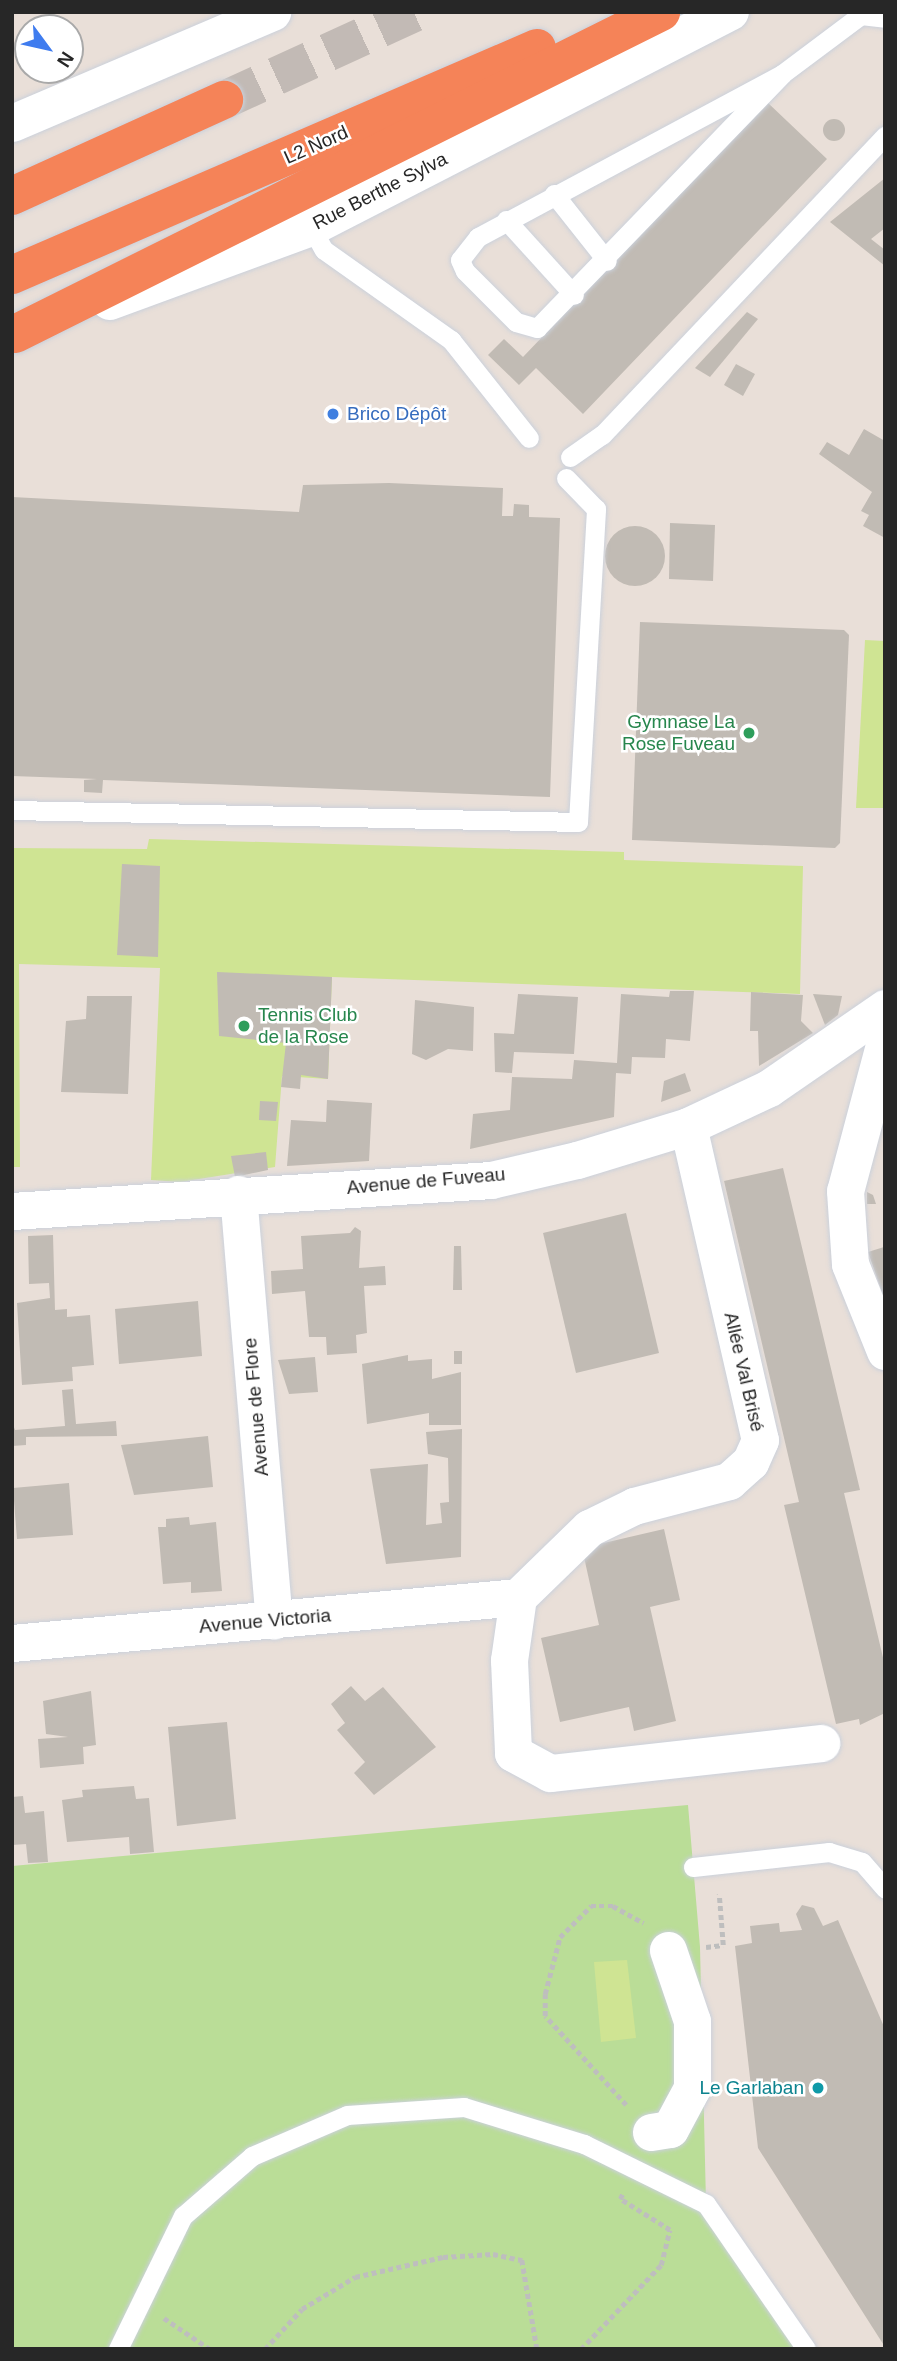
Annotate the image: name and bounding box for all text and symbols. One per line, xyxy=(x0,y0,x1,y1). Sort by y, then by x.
north arrow xyxy=(14,14,84,84)
text: N xyxy=(53,48,78,71)
street label: L2 Nord xyxy=(280,121,352,169)
street label: Rue Berthe Sylva xyxy=(309,147,451,235)
place label: Brico Dépôt xyxy=(347,403,446,425)
marker: Brico Dépôt xyxy=(325,406,341,422)
place label: Gymnase La Rose Fuveau xyxy=(622,711,735,755)
marker: Gymnase La Rose Fuveau xyxy=(741,725,757,741)
place label: Tennis Club de la Rose xyxy=(258,1004,357,1048)
marker: Tennis Club de la Rose xyxy=(236,1018,252,1034)
street label: Avenue de Fuveau xyxy=(346,1163,506,1199)
street label: Allée Val Brisé xyxy=(719,1310,769,1434)
street label: Avenue de Flore xyxy=(239,1337,273,1477)
street label: Avenue Victoria xyxy=(198,1604,332,1638)
place label: Le Garlaban xyxy=(699,2077,804,2099)
marker: Le Garlaban xyxy=(810,2080,826,2096)

